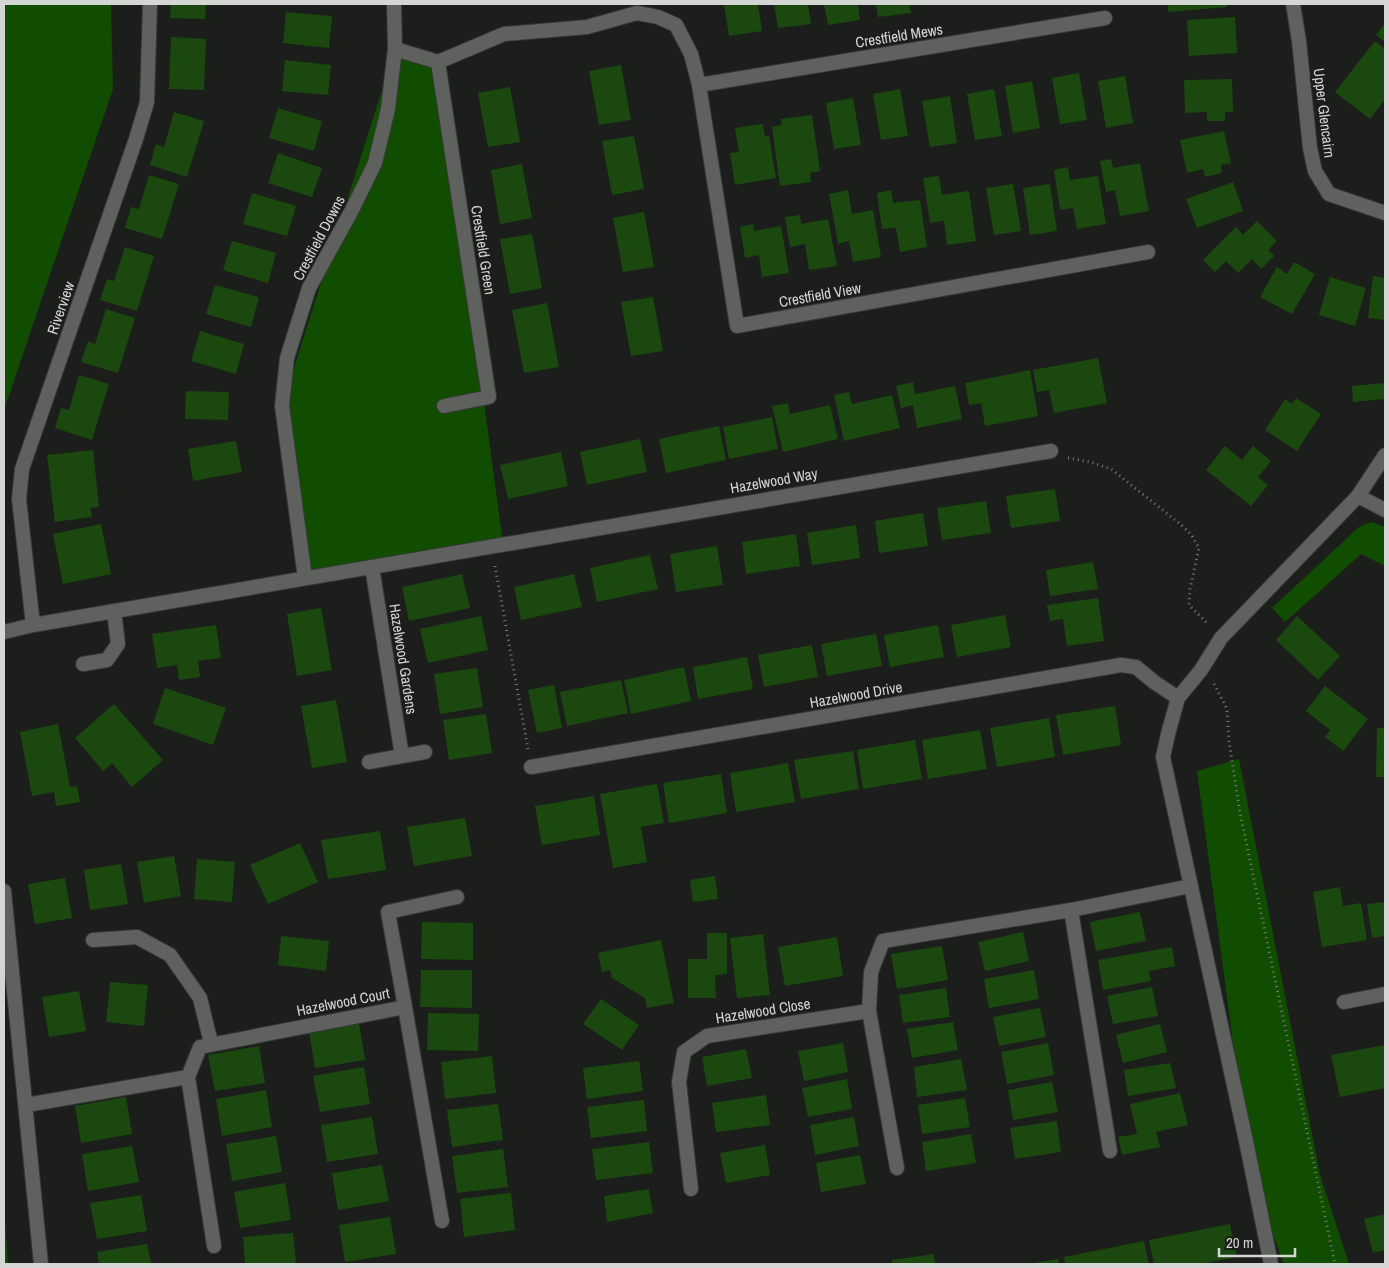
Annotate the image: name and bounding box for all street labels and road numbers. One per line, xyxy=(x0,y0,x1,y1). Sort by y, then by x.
street label: Crestfield Mews xyxy=(854,18,944,53)
street label: Upper Glencairn xyxy=(1309,67,1340,159)
street label: Crestfield Downs xyxy=(287,191,350,284)
street label: Crestfield Green xyxy=(466,204,501,296)
street label: Crestfield View xyxy=(777,277,863,312)
street label: Riverview xyxy=(42,278,79,337)
street label: Hazelwood Way xyxy=(729,462,820,499)
street label: Hazelwood Gardens xyxy=(384,602,423,716)
street label: Hazelwood Drive xyxy=(808,676,904,713)
street label: Hazelwood Court xyxy=(295,982,392,1021)
street label: Hazelwood Close xyxy=(714,993,812,1028)

